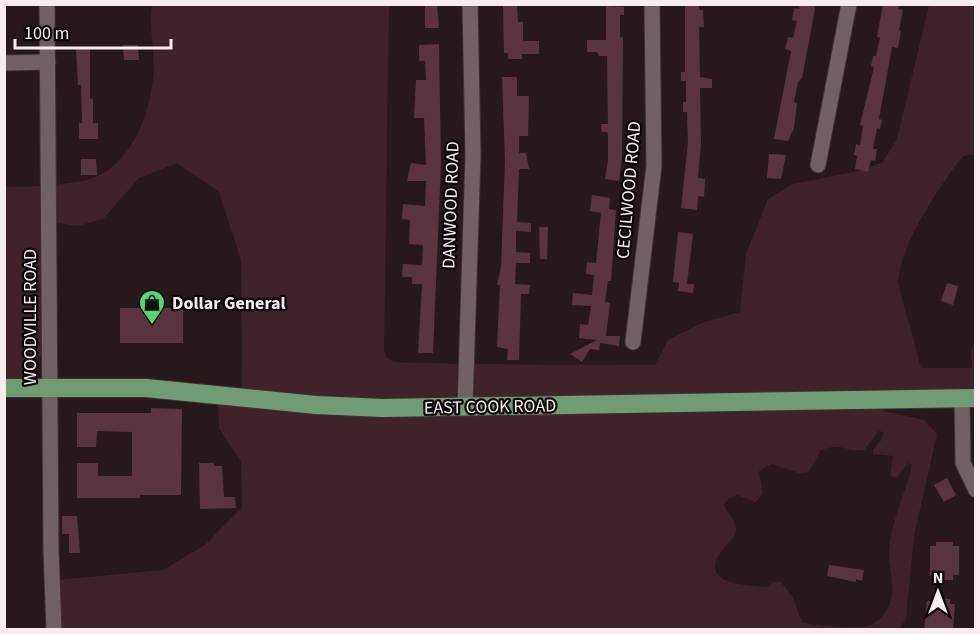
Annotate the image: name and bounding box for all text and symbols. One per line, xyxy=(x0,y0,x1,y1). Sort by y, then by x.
scale bar xyxy=(15,12,171,50)
text: 100 m xyxy=(24,21,69,46)
street label: CECILWOOD ROAD xyxy=(611,120,647,260)
street label: DANWOOD ROAD xyxy=(436,141,466,269)
street label: WOODVILLE ROAD xyxy=(18,249,43,385)
shop icon: Dollar General xyxy=(137,288,167,326)
place label: Dollar General xyxy=(172,291,286,316)
street label: EAST COOK ROAD xyxy=(424,393,556,421)
north arrow xyxy=(908,562,968,622)
text: N xyxy=(933,567,943,589)

